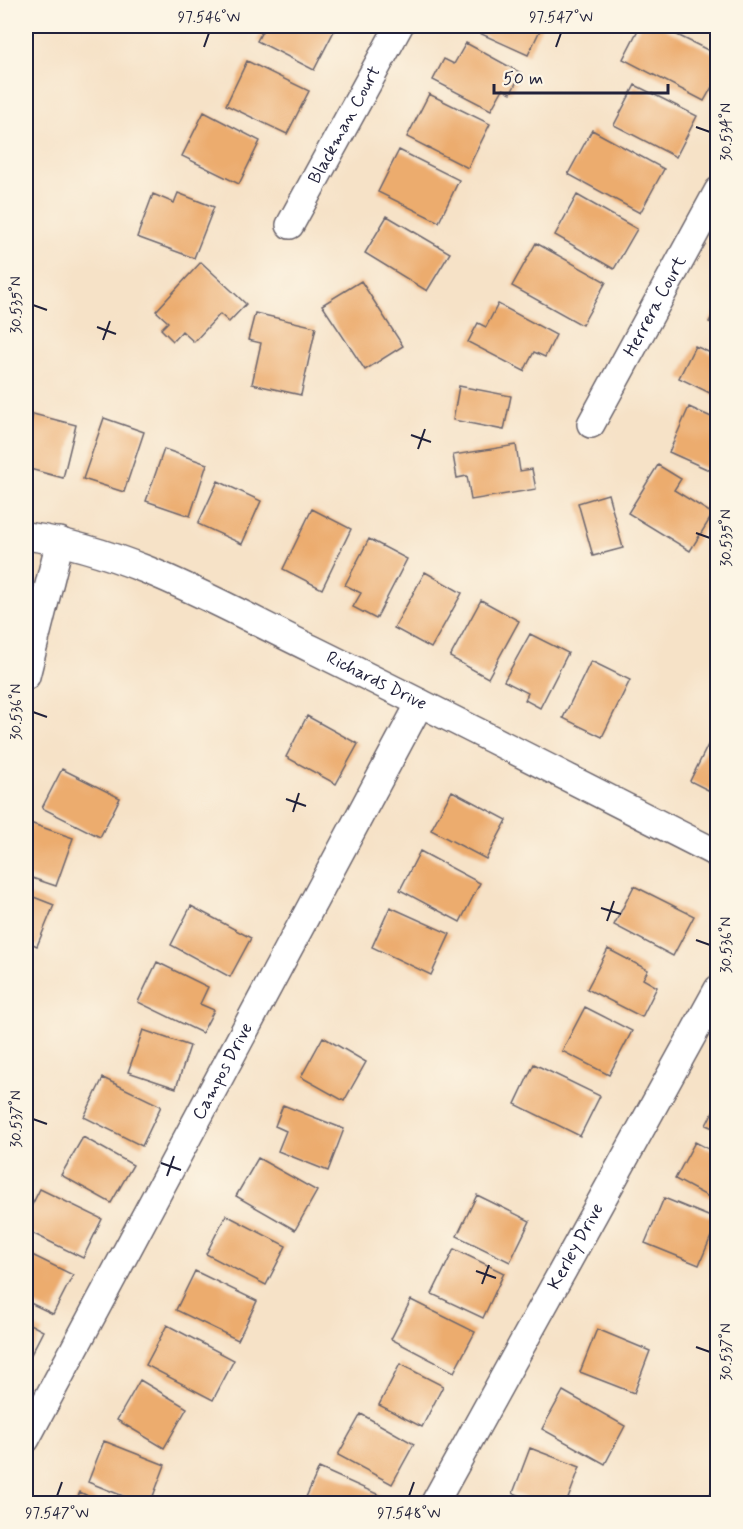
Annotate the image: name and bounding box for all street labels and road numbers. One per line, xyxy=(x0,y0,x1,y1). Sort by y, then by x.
street label: Blackman Court xyxy=(303,62,387,188)
street label: Herrera Court xyxy=(618,252,692,361)
street label: Richards Drive xyxy=(322,646,431,716)
street label: Campos Drive xyxy=(187,1018,259,1124)
street label: Kerley Drive xyxy=(542,1199,609,1294)

